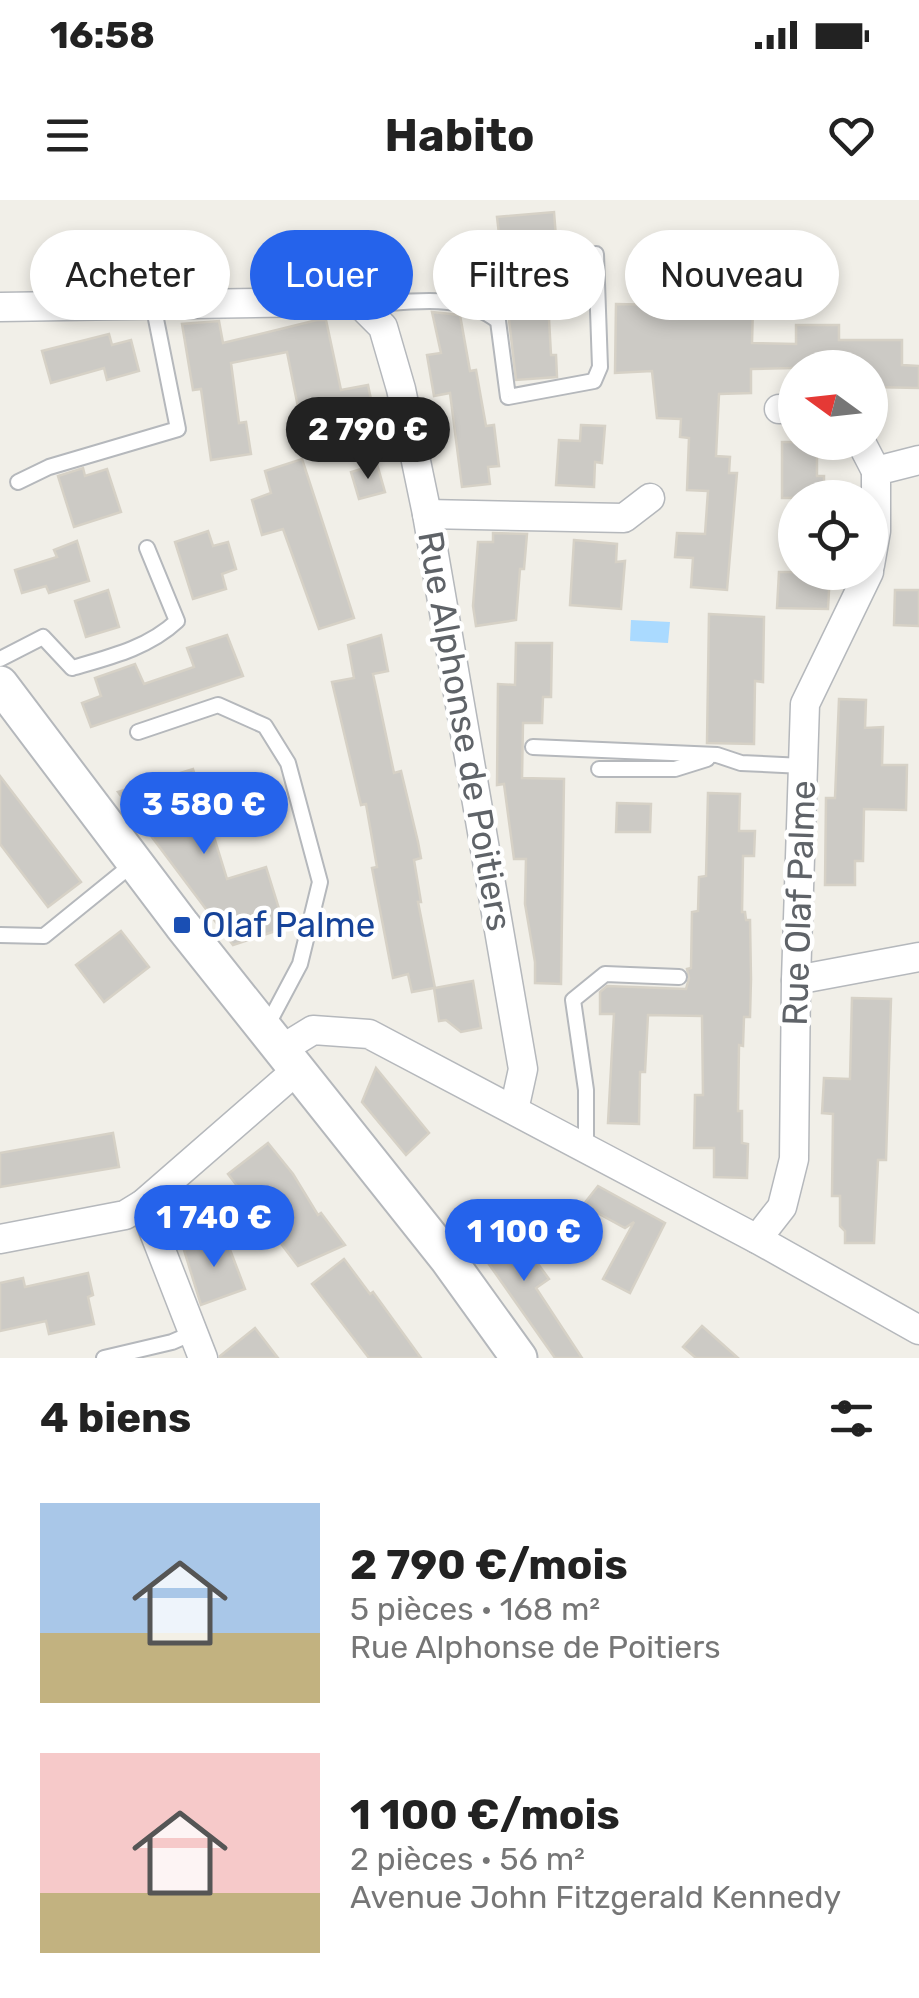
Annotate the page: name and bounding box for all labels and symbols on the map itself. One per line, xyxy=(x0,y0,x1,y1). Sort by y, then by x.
north arrow xyxy=(778,350,888,460)
pin: 2 790 € xyxy=(276,397,460,482)
street label: Rue Alphonse de Poitiers xyxy=(409,528,521,934)
pin: 3 580 € xyxy=(112,772,296,857)
street label: Rue Olaf Palme xyxy=(774,780,824,1026)
place label: Olaf Palme xyxy=(202,904,375,946)
marker: Olaf Palme xyxy=(171,914,193,936)
pin: 1 740 € xyxy=(122,1185,306,1270)
pin: 1 100 € xyxy=(432,1199,616,1284)

